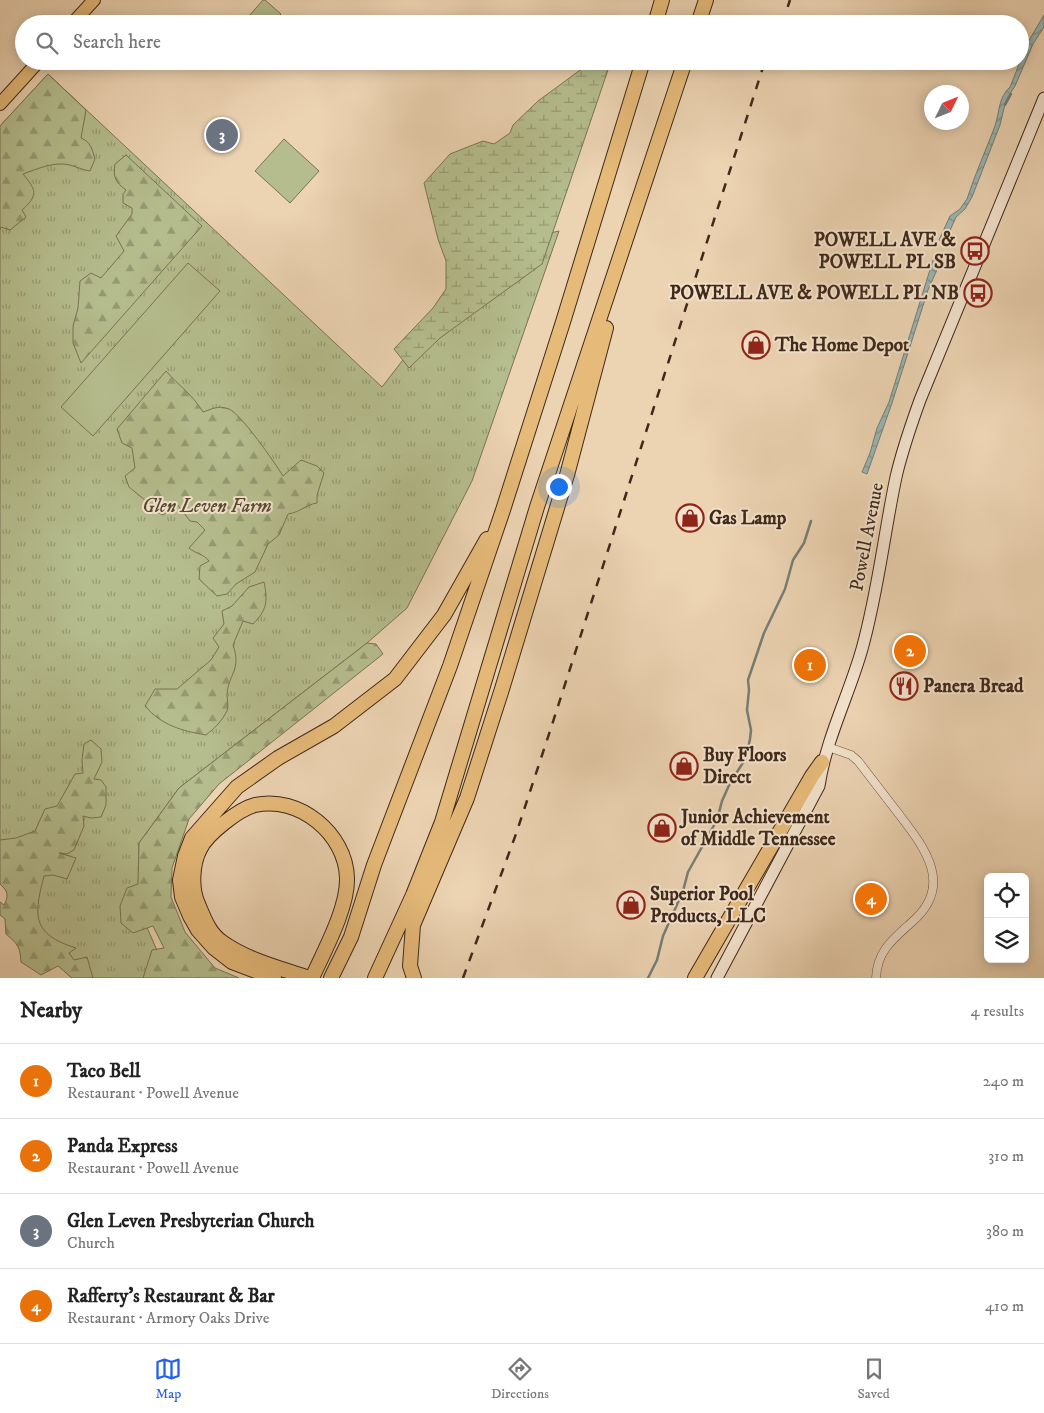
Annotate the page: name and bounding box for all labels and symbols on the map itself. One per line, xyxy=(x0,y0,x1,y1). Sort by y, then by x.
north arrow xyxy=(924,85,969,130)
pin: 3 xyxy=(206,116,238,154)
place label: POWELL AVE & POWELL PL SB xyxy=(814,229,956,274)
bus stop icon: POWELL AVE & POWELL PL SB xyxy=(960,236,990,266)
bus stop icon: POWELL AVE & POWELL PL NB xyxy=(963,278,993,308)
place label: POWELL AVE & POWELL PL NB xyxy=(670,282,959,305)
shop icon: The Home Depot xyxy=(741,330,771,360)
place label: The Home Depot xyxy=(774,334,910,357)
your location xyxy=(546,474,572,500)
street label: Powell Avenue xyxy=(845,481,889,593)
park label: Glen Leven Farm xyxy=(142,495,272,518)
shop icon: Gas Lamp xyxy=(675,503,705,533)
place label: Gas Lamp xyxy=(709,507,787,530)
pin: 2 xyxy=(894,632,926,670)
pin: 1 xyxy=(794,646,826,684)
restaurant icon: Panera Bread xyxy=(889,671,919,701)
place label: Panera Bread xyxy=(923,675,1024,698)
place label: Buy Floors Direct xyxy=(703,744,787,789)
shop icon: Buy Floors Direct xyxy=(669,751,699,781)
place label: Junior Achievement of Middle Tennessee xyxy=(679,806,836,851)
shop icon: Junior Achievement of Middle Tennessee xyxy=(647,813,677,843)
pin: 4 xyxy=(855,880,887,918)
place label: Superior Pool Products, LLC xyxy=(650,883,766,928)
shop icon: Superior Pool Products, LLC xyxy=(616,890,646,920)

